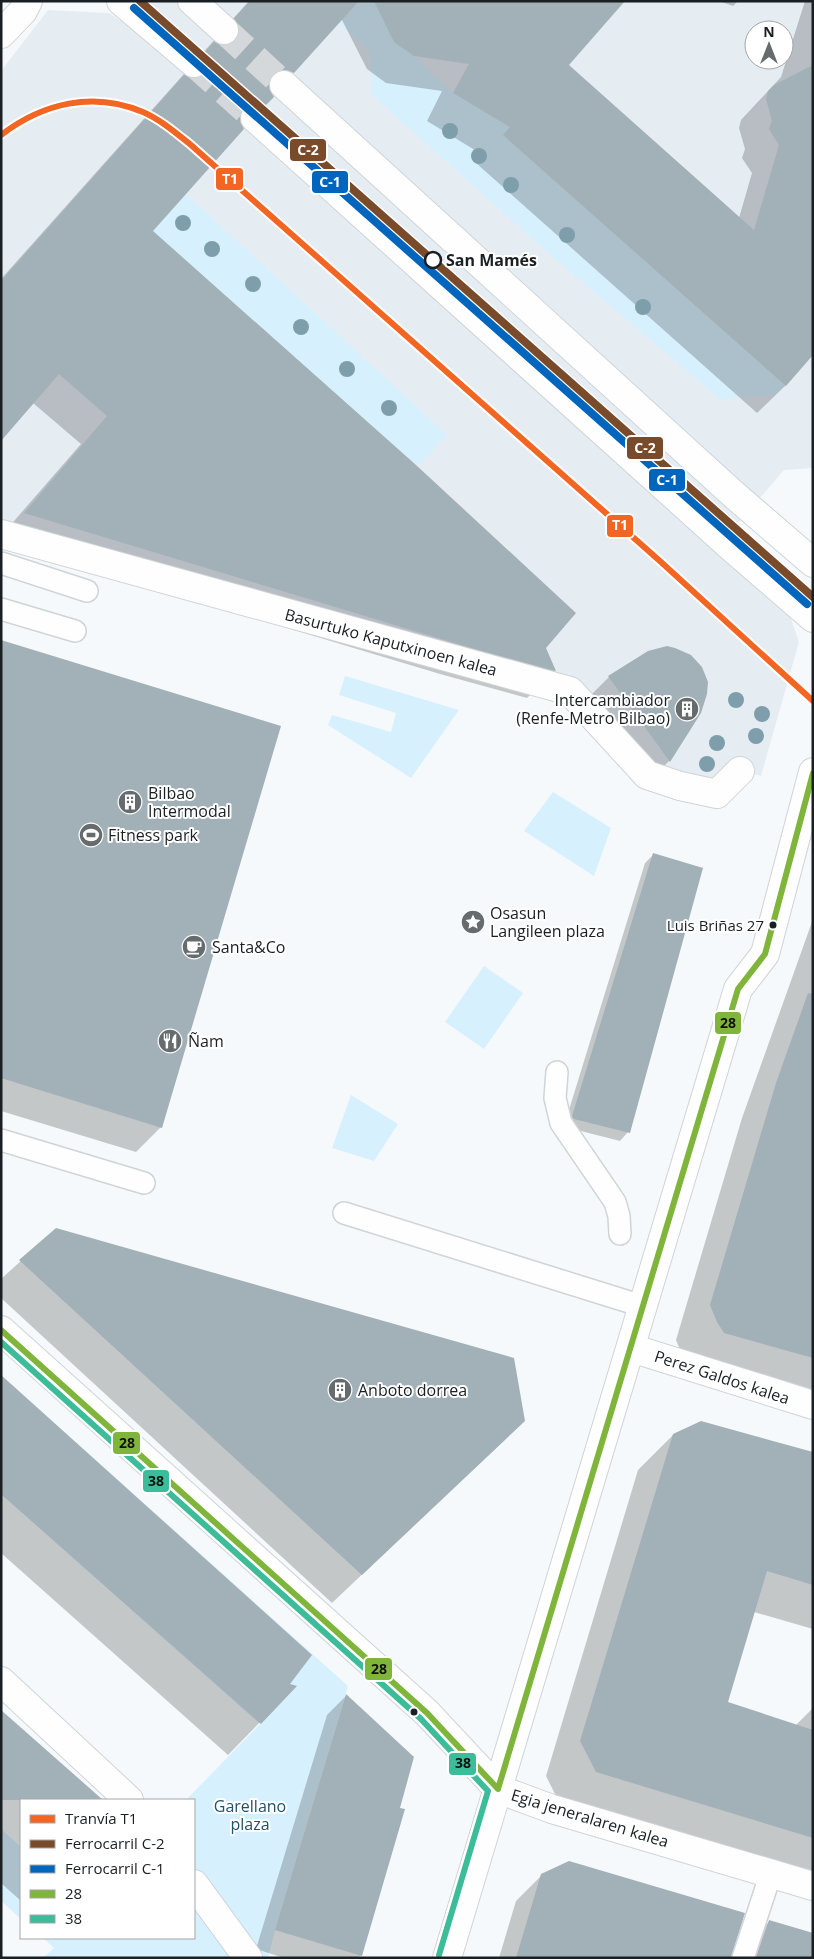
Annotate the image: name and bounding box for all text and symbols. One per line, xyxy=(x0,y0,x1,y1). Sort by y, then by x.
north arrow xyxy=(744,20,794,70)
text: N xyxy=(763,22,775,41)
line badge: C-2 xyxy=(289,138,327,162)
text: C-2 xyxy=(297,140,319,159)
line badge: T1 xyxy=(215,167,244,191)
text: T1 xyxy=(222,169,238,188)
line badge: C-1 xyxy=(311,170,349,194)
text: C-1 xyxy=(319,172,341,191)
place label: San Mamés xyxy=(446,249,537,271)
marker: San Mamés xyxy=(424,251,442,269)
line badge: C-2 xyxy=(626,436,664,460)
text: C-2 xyxy=(634,438,656,457)
line badge: C-1 xyxy=(648,468,686,492)
text: C-1 xyxy=(656,470,678,489)
line badge: T1 xyxy=(606,514,634,538)
text: T1 xyxy=(612,515,628,534)
street label: Basurtuko Kaputxinoen kalea xyxy=(282,603,500,681)
place label: Intercambiador (Renfe-Metro Bilbao) xyxy=(516,689,670,729)
building icon: Intercambiador (Renfe-Metro Bilbao) xyxy=(674,696,700,722)
place label: Bilbao Intermodal xyxy=(148,782,231,822)
building icon: Bilbao Intermodal xyxy=(117,789,143,815)
sports icon: Fitness park xyxy=(78,822,104,848)
place label: Fitness park xyxy=(108,824,198,846)
place label: Osasun Langileen plaza xyxy=(490,902,605,942)
place icon: Osasun Langileen plaza xyxy=(460,909,486,935)
place label: Luis Briñas 27 xyxy=(667,915,764,935)
marker: Luis Briñas 27 xyxy=(768,920,778,930)
cafe icon: Santa&Co xyxy=(181,934,207,960)
place label: Santa&Co xyxy=(212,936,285,958)
line badge: 28 xyxy=(714,1011,742,1035)
text: 28 xyxy=(720,1013,736,1032)
restaurant icon: Ñam xyxy=(157,1028,183,1054)
place label: Ñam xyxy=(188,1030,224,1052)
street label: Perez Galdos kalea xyxy=(652,1345,792,1409)
building icon: Anboto dorrea xyxy=(327,1377,353,1403)
place label: Anboto dorrea xyxy=(358,1379,467,1401)
line badge: 28 xyxy=(112,1431,141,1455)
text: 28 xyxy=(119,1433,135,1452)
line badge: 38 xyxy=(142,1469,170,1493)
text: 38 xyxy=(148,1471,164,1490)
line badge: 28 xyxy=(364,1657,393,1681)
text: 28 xyxy=(371,1659,387,1678)
unlabelled marker xyxy=(409,1707,419,1717)
line badge: 38 xyxy=(448,1752,477,1776)
text: 38 xyxy=(455,1753,471,1772)
street label: Egia jeneralaren kalea xyxy=(509,1784,671,1852)
park label: Garellano plaza xyxy=(214,1795,286,1835)
legend xyxy=(20,1799,195,1939)
text: Tranvía T1 xyxy=(65,1808,137,1828)
text: Ferrocarril C-2 xyxy=(65,1833,165,1853)
text: Ferrocarril C-1 xyxy=(65,1858,165,1878)
text: 28 xyxy=(65,1883,82,1903)
text: 38 xyxy=(65,1908,82,1928)

